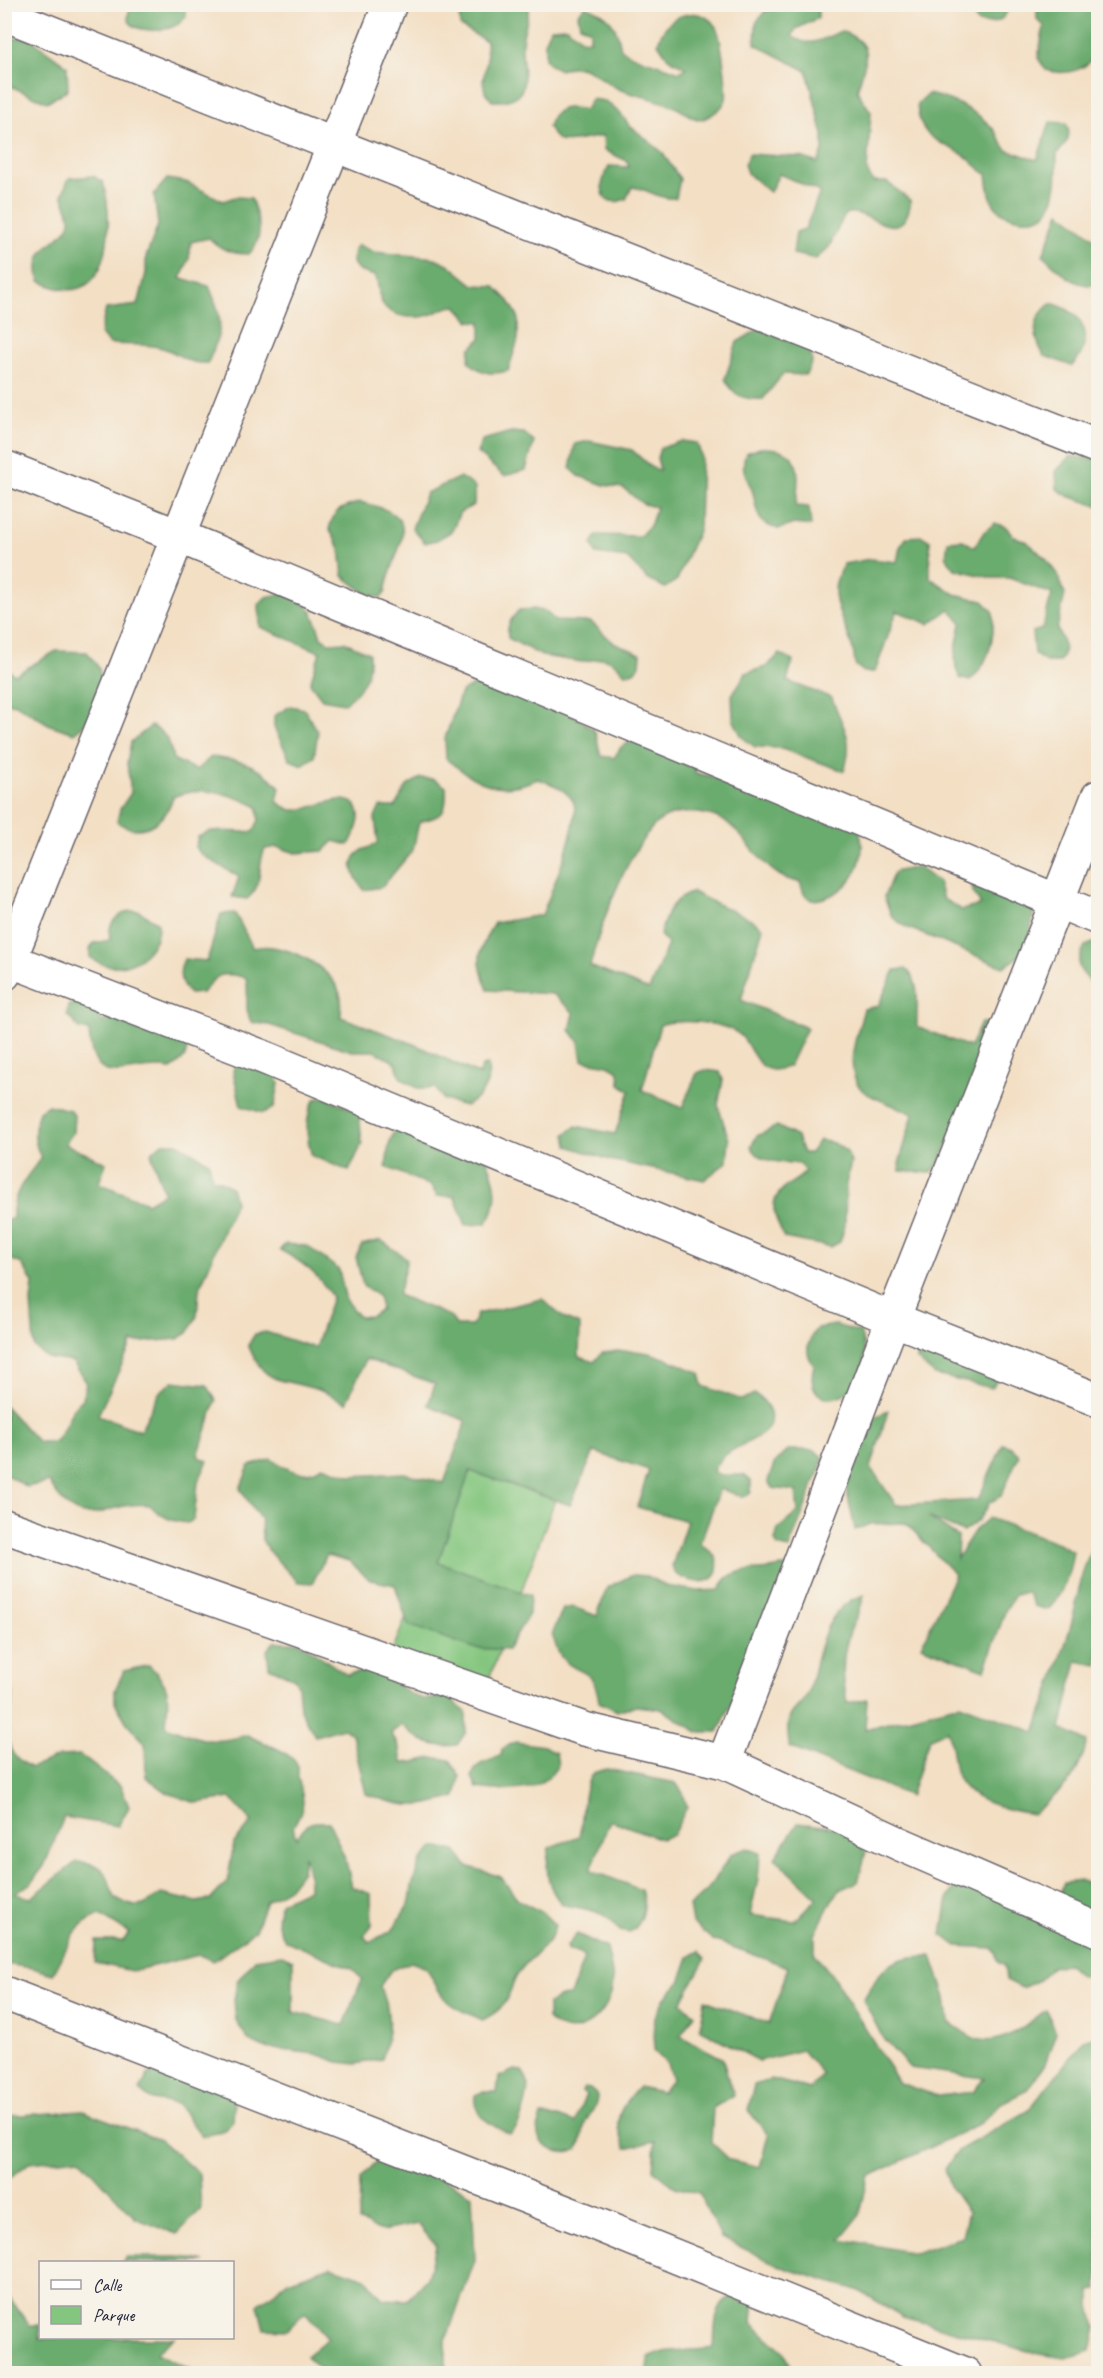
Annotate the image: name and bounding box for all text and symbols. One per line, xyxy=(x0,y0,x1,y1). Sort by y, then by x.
legend xyxy=(39,2261,234,2339)
text: Calle xyxy=(93,2274,122,2296)
text: Parque xyxy=(93,2304,135,2326)

